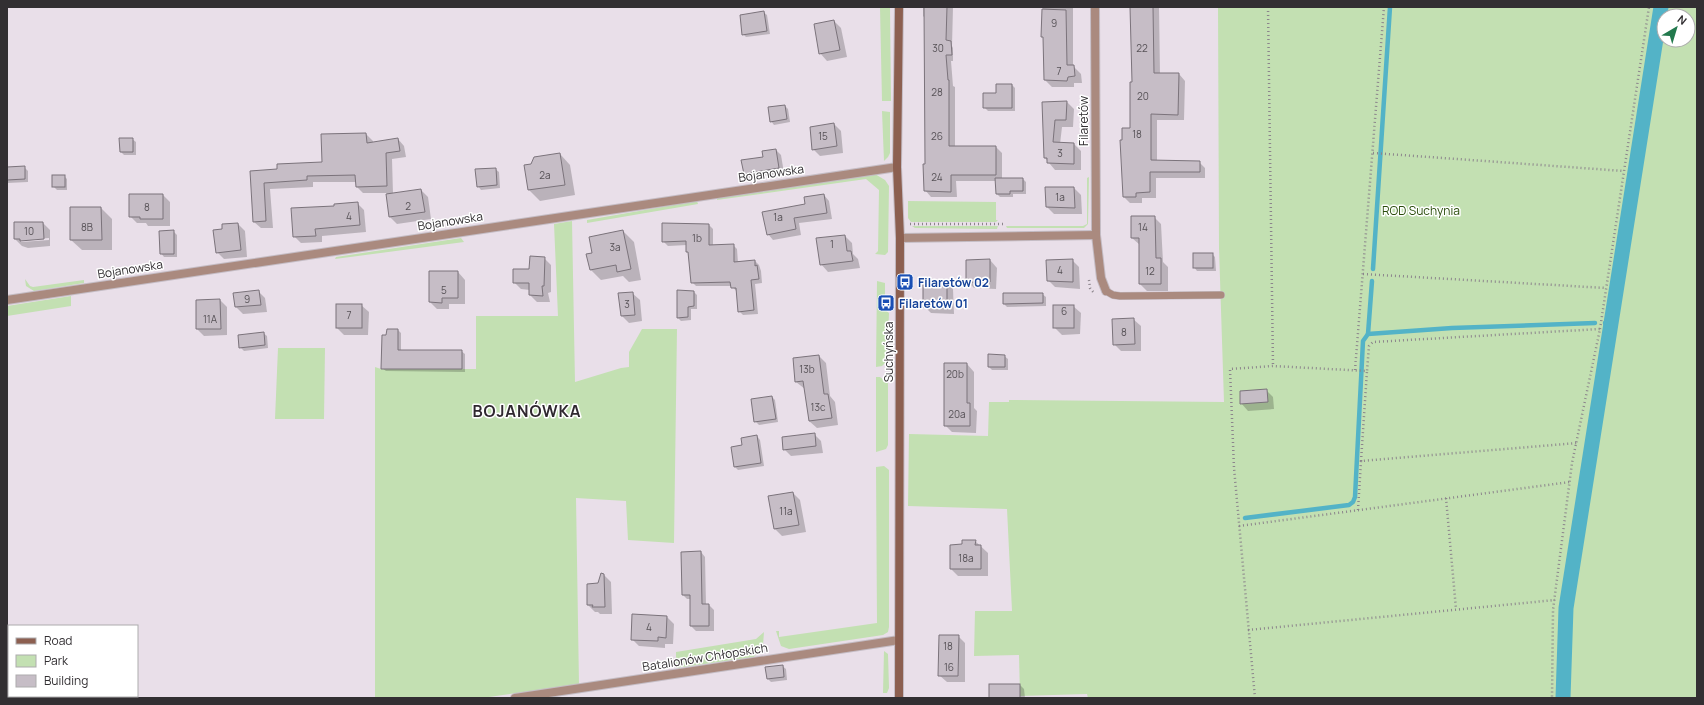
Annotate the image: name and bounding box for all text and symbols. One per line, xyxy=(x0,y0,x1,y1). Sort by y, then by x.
north arrow xyxy=(1656,8,1696,48)
text: N xyxy=(1675,11,1690,28)
house number: 9 xyxy=(1051,16,1057,30)
house number: 30 xyxy=(932,41,944,55)
house number: 22 xyxy=(1136,41,1148,55)
house number: 7 xyxy=(1056,64,1062,78)
house number: 28 xyxy=(931,85,943,99)
house number: 20 xyxy=(1137,89,1149,103)
street label: Filaretów xyxy=(1075,96,1092,146)
house number: 18 xyxy=(1132,127,1142,141)
house number: 15 xyxy=(818,129,828,143)
house number: 26 xyxy=(931,129,943,143)
house number: 3 xyxy=(1057,146,1063,160)
street label: Bojanowska xyxy=(737,160,805,186)
house number: 2a xyxy=(539,168,551,182)
house number: 24 xyxy=(931,170,943,184)
house number: 1a xyxy=(1055,190,1065,204)
house number: 2 xyxy=(405,199,411,213)
house number: 8 xyxy=(144,200,150,214)
park label: ROD Suchynia xyxy=(1382,202,1460,219)
street label: Bojanowska xyxy=(416,207,484,235)
house number: 4 xyxy=(346,209,352,223)
house number: 1a xyxy=(773,210,783,224)
house number: 8B xyxy=(81,220,93,234)
house number: 14 xyxy=(1138,220,1148,234)
house number: 10 xyxy=(24,224,34,238)
house number: 1b xyxy=(692,231,702,245)
house number: 1 xyxy=(830,237,834,251)
house number: 3a xyxy=(609,240,621,254)
street label: Bojanowska xyxy=(96,255,164,283)
house number: 4 xyxy=(1057,263,1063,277)
house number: 12 xyxy=(1145,264,1155,278)
bus stop icon: Filaretów 02 xyxy=(895,272,915,292)
place label: Filaretów 02 xyxy=(918,274,989,291)
house number: 5 xyxy=(441,283,447,297)
house number: 9 xyxy=(244,292,250,306)
bus stop icon: Filaretów 01 xyxy=(876,293,896,313)
place label: Filaretów 01 xyxy=(899,295,968,312)
house number: 3 xyxy=(624,297,630,311)
house number: 6 xyxy=(1061,304,1067,318)
house number: 7 xyxy=(346,308,352,322)
house number: 11A xyxy=(203,312,218,326)
street label: Suchyńska xyxy=(880,322,897,382)
house number: 8 xyxy=(1121,325,1127,339)
house number: 13b xyxy=(799,362,815,376)
house number: 20b xyxy=(946,367,964,381)
district label: BOJANÓWKA xyxy=(472,400,582,422)
house number: 13c xyxy=(811,400,826,414)
house number: 20a xyxy=(948,407,966,421)
house number: 11a xyxy=(779,504,793,518)
house number: 18a xyxy=(958,551,974,565)
house number: 4 xyxy=(646,620,652,634)
legend xyxy=(8,625,138,697)
text: Road xyxy=(44,632,72,649)
street label: Batalionów Chłopskich xyxy=(641,639,769,675)
house number: 18 xyxy=(943,639,953,653)
text: Park xyxy=(44,652,69,669)
house number: 16 xyxy=(944,660,954,674)
text: Building xyxy=(44,672,88,689)

